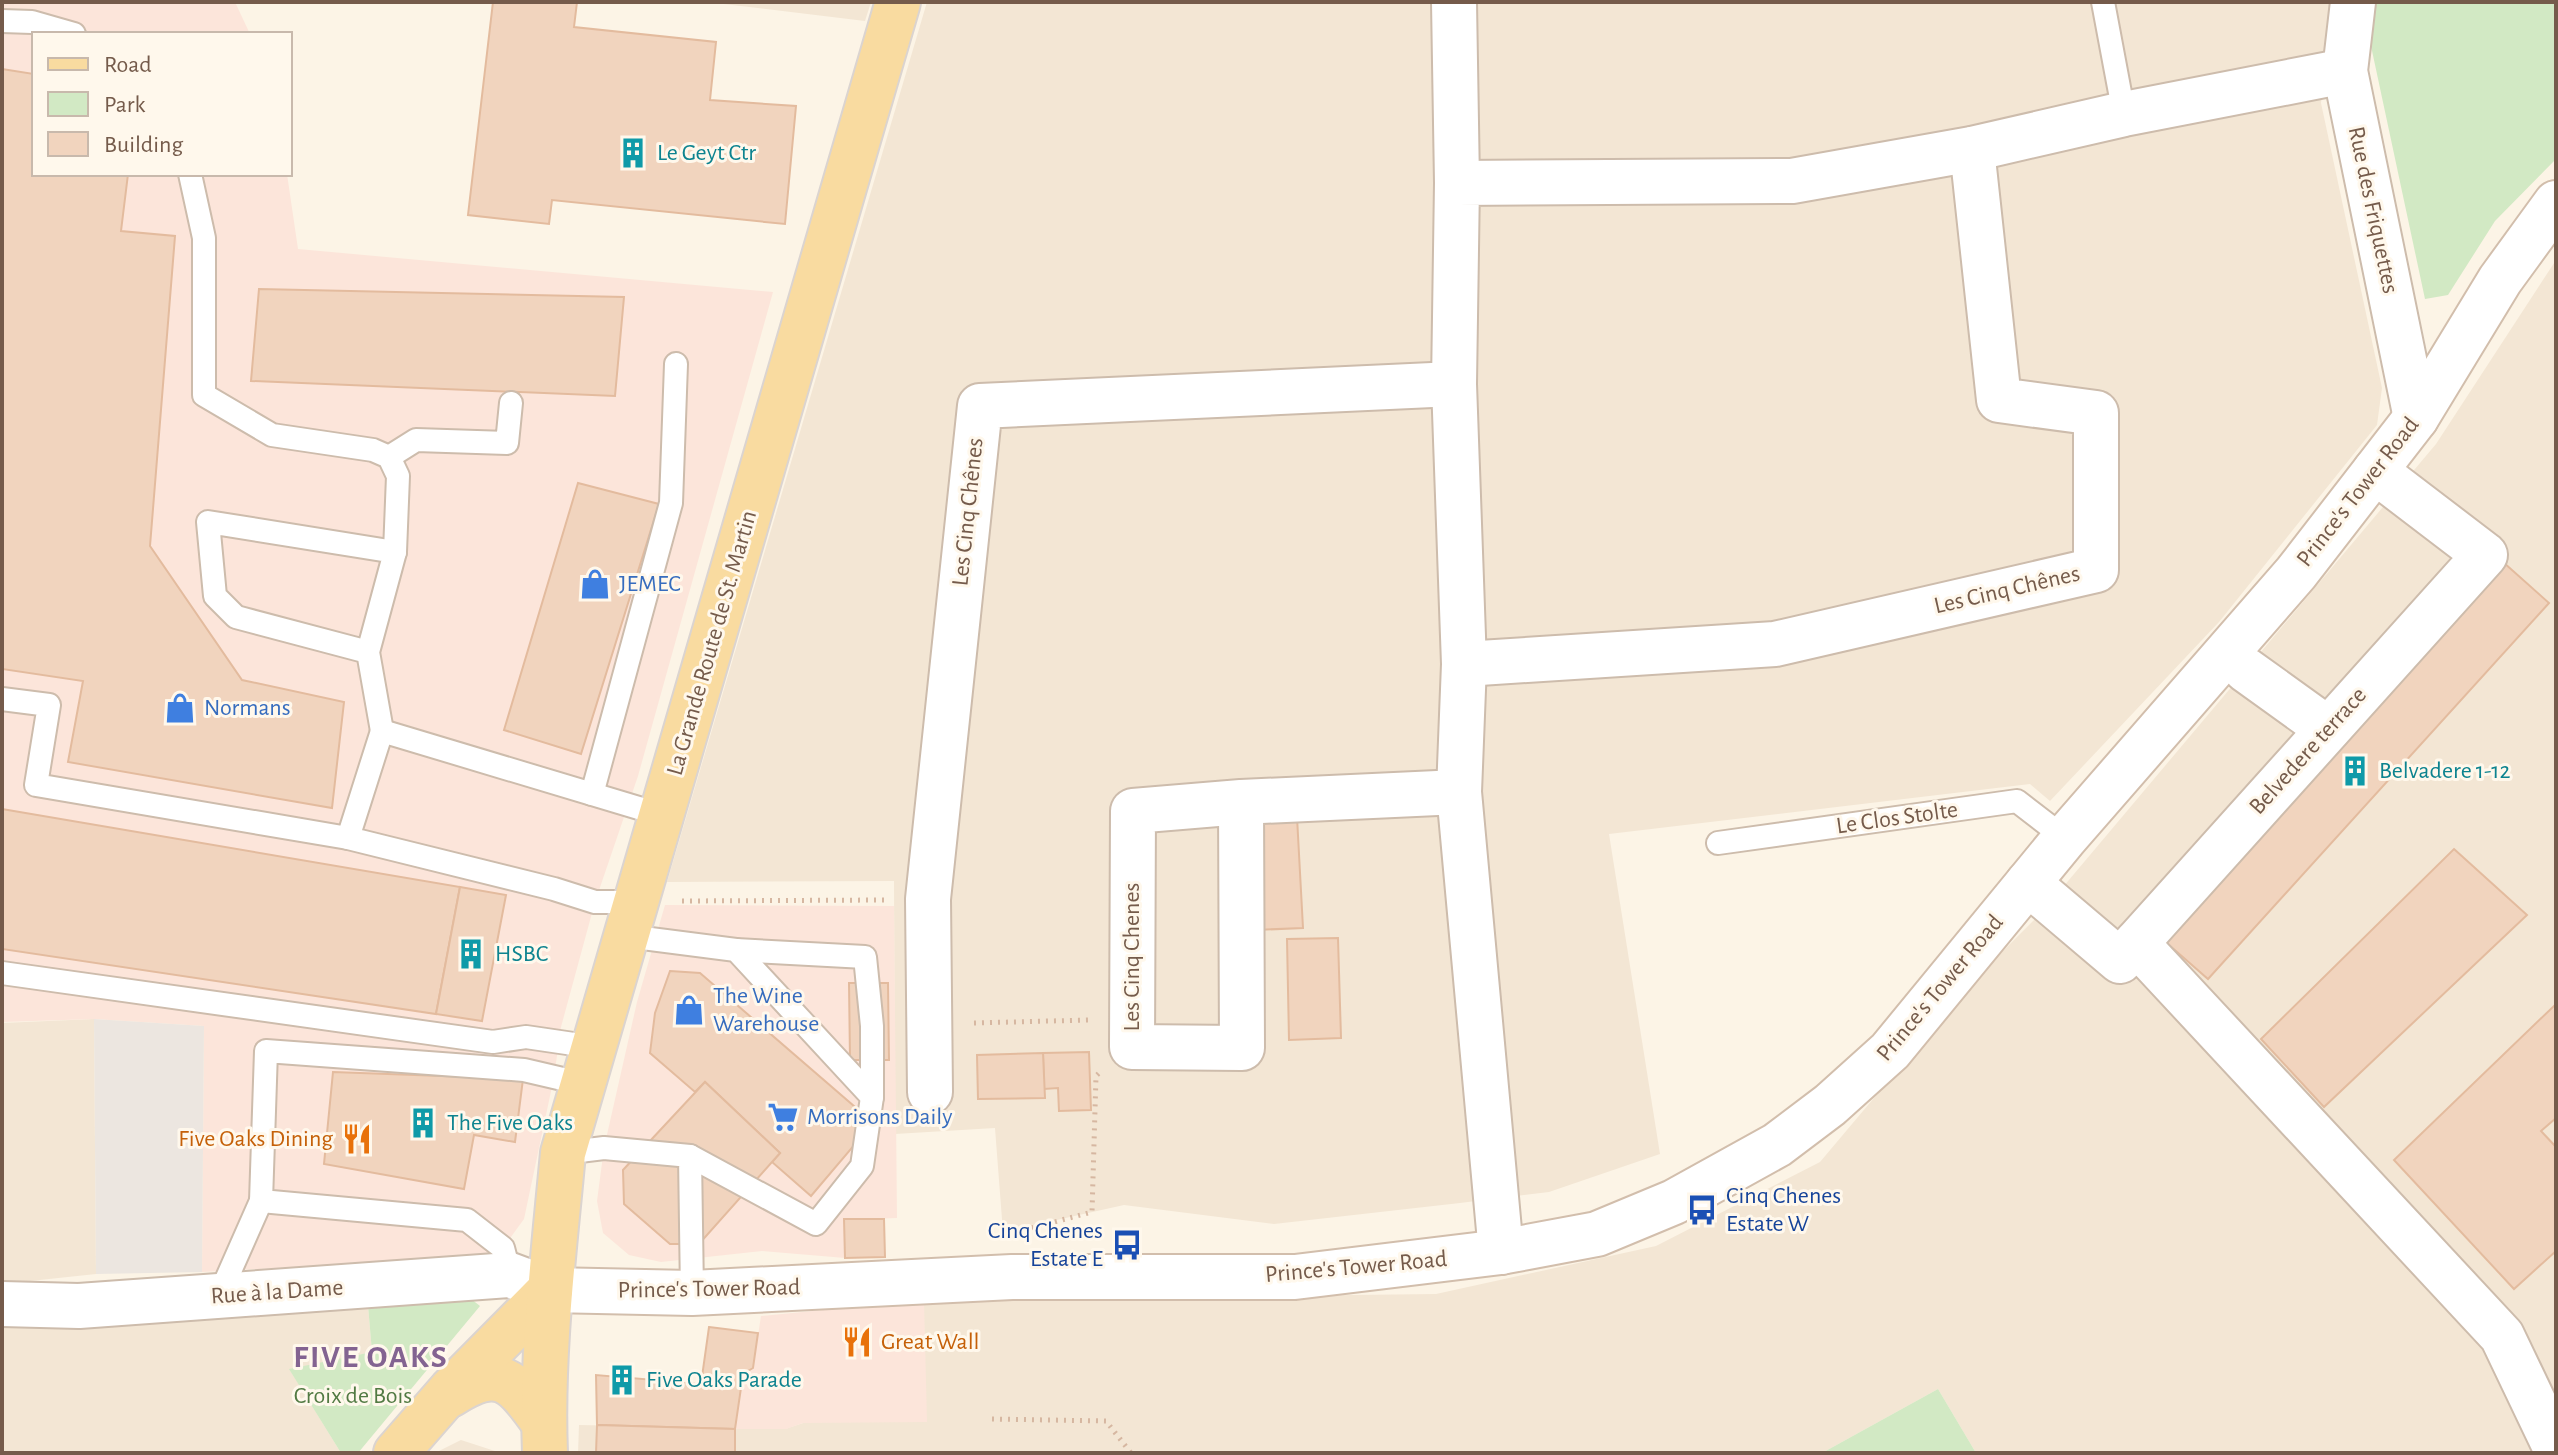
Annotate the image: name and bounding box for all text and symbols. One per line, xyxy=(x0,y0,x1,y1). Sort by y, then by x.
legend xyxy=(32,32,292,176)
text: Road xyxy=(104,53,152,77)
text: Park xyxy=(104,93,145,117)
street label: Rue des Friquettes xyxy=(2344,124,2402,296)
text: Building xyxy=(104,133,183,157)
building icon: Le Geyt Ctr xyxy=(616,136,650,170)
place label: Le Geyt Ctr xyxy=(657,141,756,165)
street label: Prince's Tower Road xyxy=(2292,413,2424,571)
street label: Les Cinq Chênes xyxy=(948,437,988,587)
street label: La Grande Route de St. Martin xyxy=(663,508,761,778)
street label: Les Cinq Chênes xyxy=(1932,562,2082,618)
shop icon: JEMEC xyxy=(578,567,612,601)
place label: JEMEC xyxy=(619,572,681,596)
street label: Belvedere terrace xyxy=(2245,683,2371,819)
shop icon: Normans xyxy=(163,691,197,725)
place label: Normans xyxy=(204,696,291,720)
building icon: Belvadere 1-12 xyxy=(2338,754,2372,788)
place label: Belvadere 1-12 xyxy=(2379,759,2511,783)
street label: Le Clos Stolte xyxy=(1835,798,1959,838)
street label: Les Cinq Chenes xyxy=(1120,883,1144,1031)
street label: Prince's Tower Road xyxy=(1872,910,2008,1066)
building icon: HSBC xyxy=(454,937,488,971)
place label: HSBC xyxy=(495,942,548,966)
place label: The Wine Warehouse xyxy=(713,984,819,1036)
shop icon: The Wine Warehouse xyxy=(672,993,706,1027)
supermarket icon: Morrisons Daily xyxy=(766,1100,800,1134)
place label: Morrisons Daily xyxy=(807,1105,953,1129)
building icon: The Five Oaks xyxy=(406,1106,440,1140)
place label: The Five Oaks xyxy=(447,1111,573,1135)
restaurant icon: Five Oaks Dining xyxy=(340,1122,374,1156)
place label: Five Oaks Dining xyxy=(178,1127,333,1151)
place label: Cinq Chenes Estate W xyxy=(1726,1184,1841,1236)
bus stop icon: Cinq Chenes Estate W xyxy=(1685,1193,1719,1227)
place label: Cinq Chenes Estate E xyxy=(988,1219,1103,1271)
bus stop icon: Cinq Chenes Estate E xyxy=(1110,1228,1144,1262)
street label: Prince's Tower Road xyxy=(1264,1247,1448,1287)
street label: Rue à la Dame xyxy=(210,1275,344,1309)
street label: Prince's Tower Road xyxy=(617,1275,801,1303)
restaurant icon: Great Wall xyxy=(840,1325,874,1359)
place label: Great Wall xyxy=(881,1330,980,1354)
district label: FIVE OAKS xyxy=(293,1341,449,1373)
building icon: Five Oaks Parade xyxy=(605,1363,639,1397)
place label: Five Oaks Parade xyxy=(646,1368,802,1392)
park label: Croix de Bois xyxy=(294,1384,412,1408)

